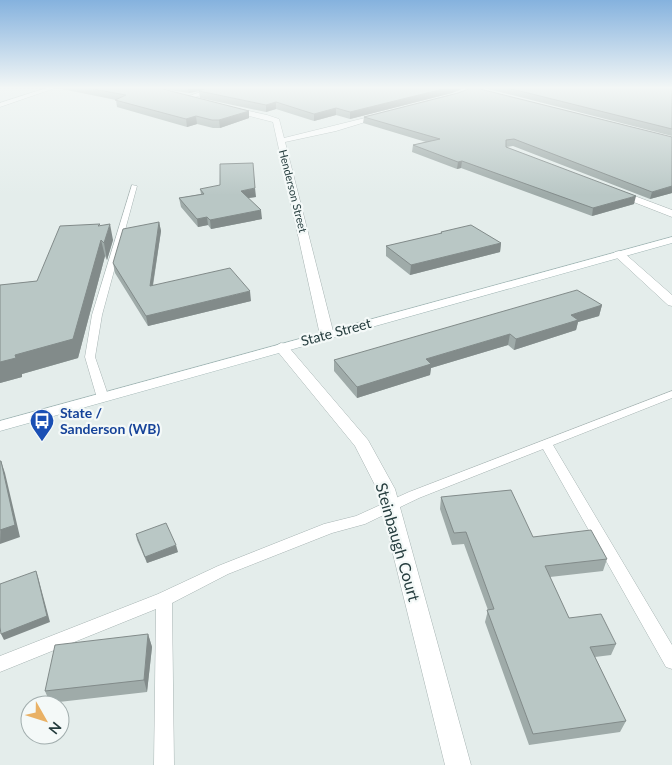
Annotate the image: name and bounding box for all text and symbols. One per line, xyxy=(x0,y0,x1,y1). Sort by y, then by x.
street label: Henderson Street xyxy=(277,148,310,234)
street label: State Street xyxy=(299,314,373,349)
place label: State / Sanderson (WB) xyxy=(60,404,160,437)
bus stop icon: State / Sanderson (WB) xyxy=(29,408,55,442)
street label: Steinbaugh Court xyxy=(372,480,425,604)
north arrow xyxy=(20,695,70,745)
text: N xyxy=(45,719,65,738)

